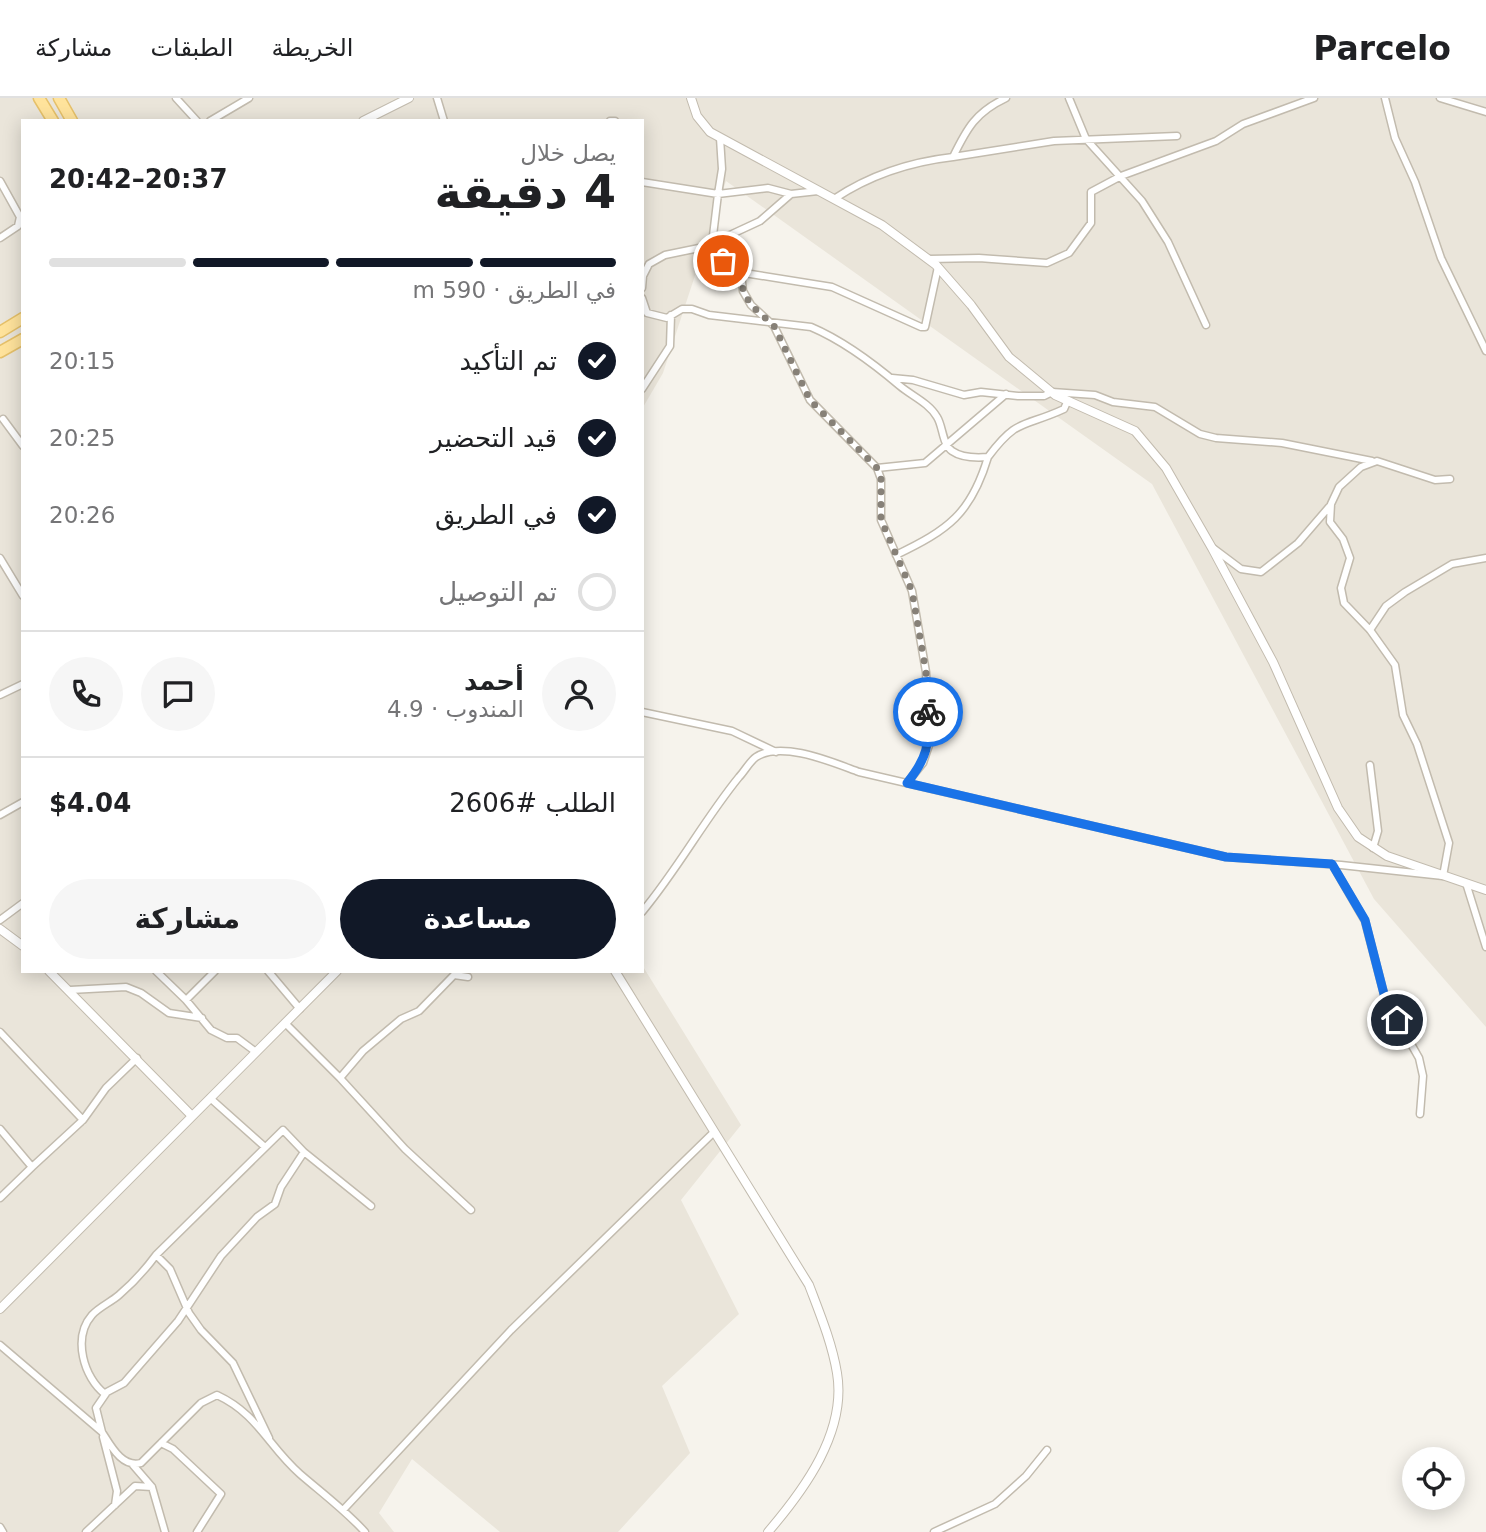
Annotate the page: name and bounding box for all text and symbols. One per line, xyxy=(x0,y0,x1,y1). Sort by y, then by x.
text: Parcelo xyxy=(1313,29,1451,68)
text: مشاركة xyxy=(35,34,112,62)
text: الطبقات xyxy=(150,34,233,62)
text: الخريطة xyxy=(271,34,353,62)
text: يصل خلال xyxy=(520,140,616,166)
text: 20:37–20:42 xyxy=(49,164,228,194)
text: 4 دقيقة xyxy=(434,165,616,219)
pin xyxy=(693,231,753,291)
icon: bag xyxy=(704,242,742,280)
text: في الطريق · 590 m xyxy=(412,277,616,303)
icon: check xyxy=(578,342,616,380)
text: تم التأكيد xyxy=(459,346,557,376)
text: 20:15 xyxy=(49,348,115,374)
icon: check xyxy=(578,419,616,457)
text: قيد التحضير xyxy=(430,423,557,453)
text: 20:25 xyxy=(49,425,115,451)
icon: check xyxy=(578,496,616,534)
text: في الطريق xyxy=(435,500,557,530)
text: 20:26 xyxy=(49,502,115,528)
text: تم التوصيل xyxy=(438,577,557,607)
button: phone xyxy=(49,657,123,731)
button: chat xyxy=(141,657,215,731)
button: person xyxy=(542,657,616,731)
text: أحمد xyxy=(464,666,524,696)
courier xyxy=(893,677,963,747)
icon: bike xyxy=(909,693,947,731)
text: المندوب · 4.9 xyxy=(387,696,524,722)
text: $4.04 xyxy=(49,788,131,818)
text: الطلب #2606 xyxy=(449,788,616,818)
button: مشاركة xyxy=(49,879,326,959)
button: مساعدة xyxy=(340,879,616,959)
pin xyxy=(1367,990,1427,1050)
icon: home xyxy=(1378,1001,1416,1039)
map controls xyxy=(1402,1447,1465,1510)
button: locate xyxy=(1402,1447,1465,1510)

